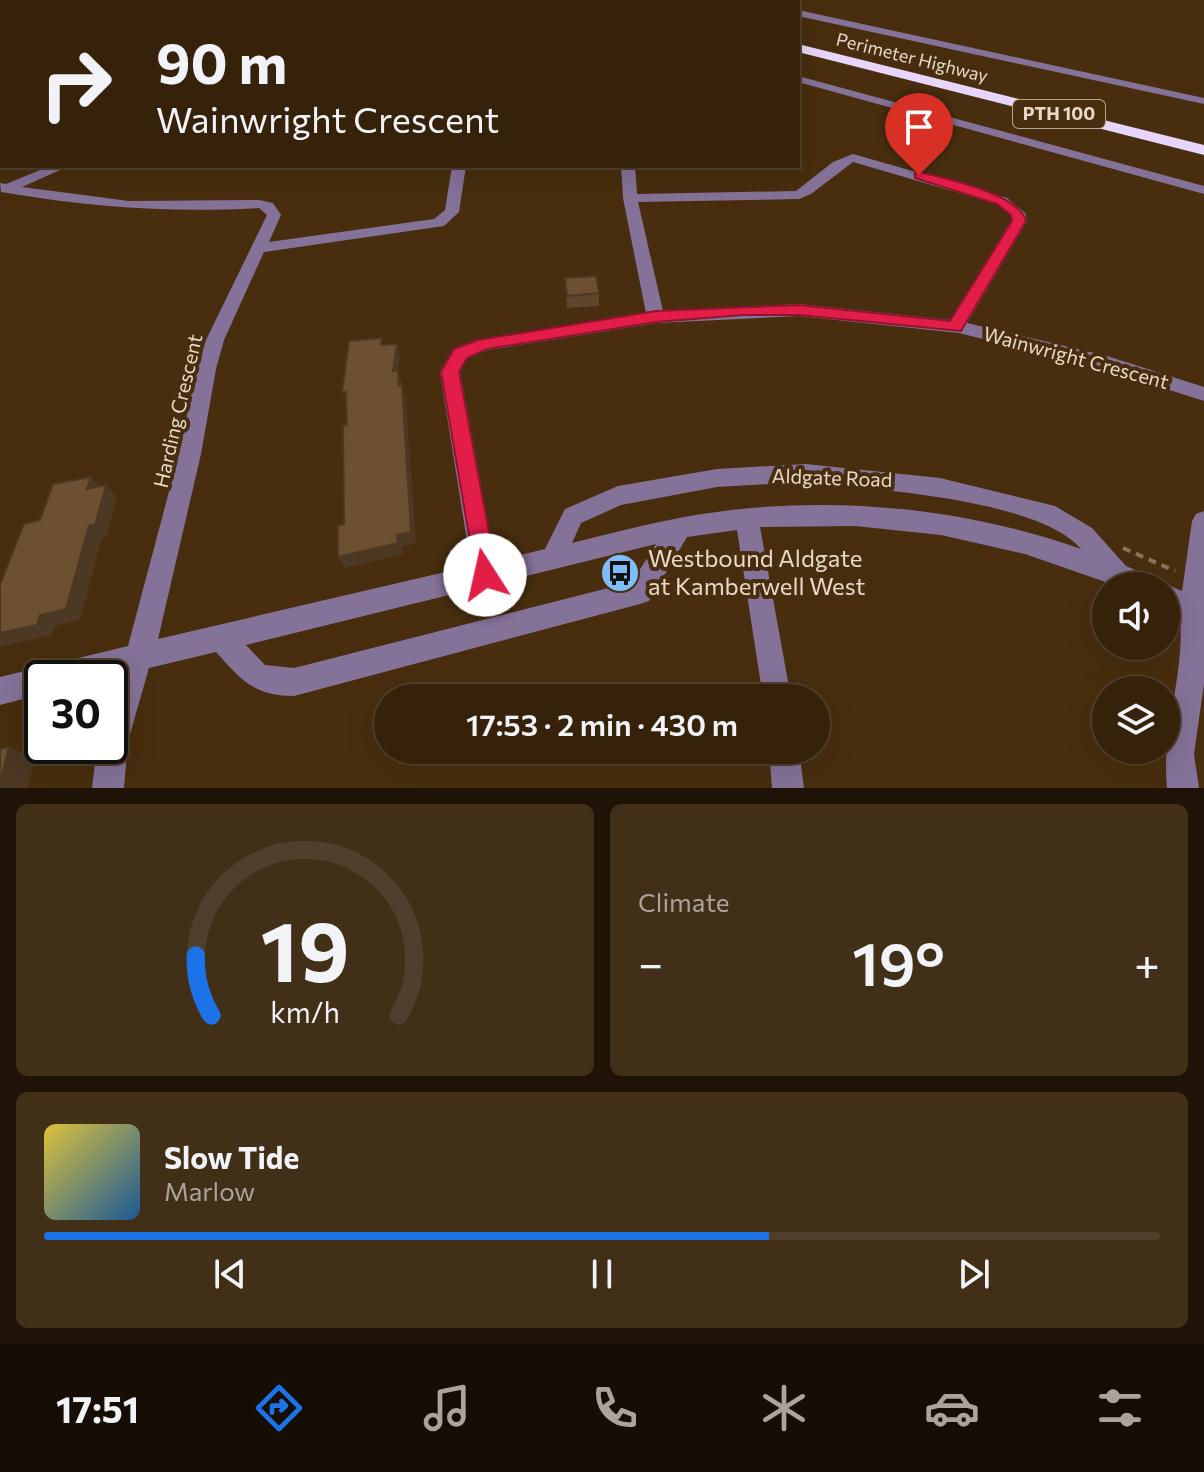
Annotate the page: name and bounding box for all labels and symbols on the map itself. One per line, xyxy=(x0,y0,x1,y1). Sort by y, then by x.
street label: Perimeter Highway xyxy=(834,28,990,87)
pin xyxy=(885,93,953,175)
road number: PTH 100 xyxy=(1013,100,1105,128)
street label: Wainwright Crescent xyxy=(981,321,1171,393)
street label: Harding Crescent xyxy=(148,332,206,490)
street label: Aldgate Road xyxy=(771,463,893,491)
position arrow xyxy=(443,533,527,617)
place label: Westbound Aldgate at Kamberwell West xyxy=(648,543,866,600)
bus stop icon: Westbound Aldgate at Kamberwell West xyxy=(599,552,641,594)
speed limit sign: 30 xyxy=(24,660,128,764)

